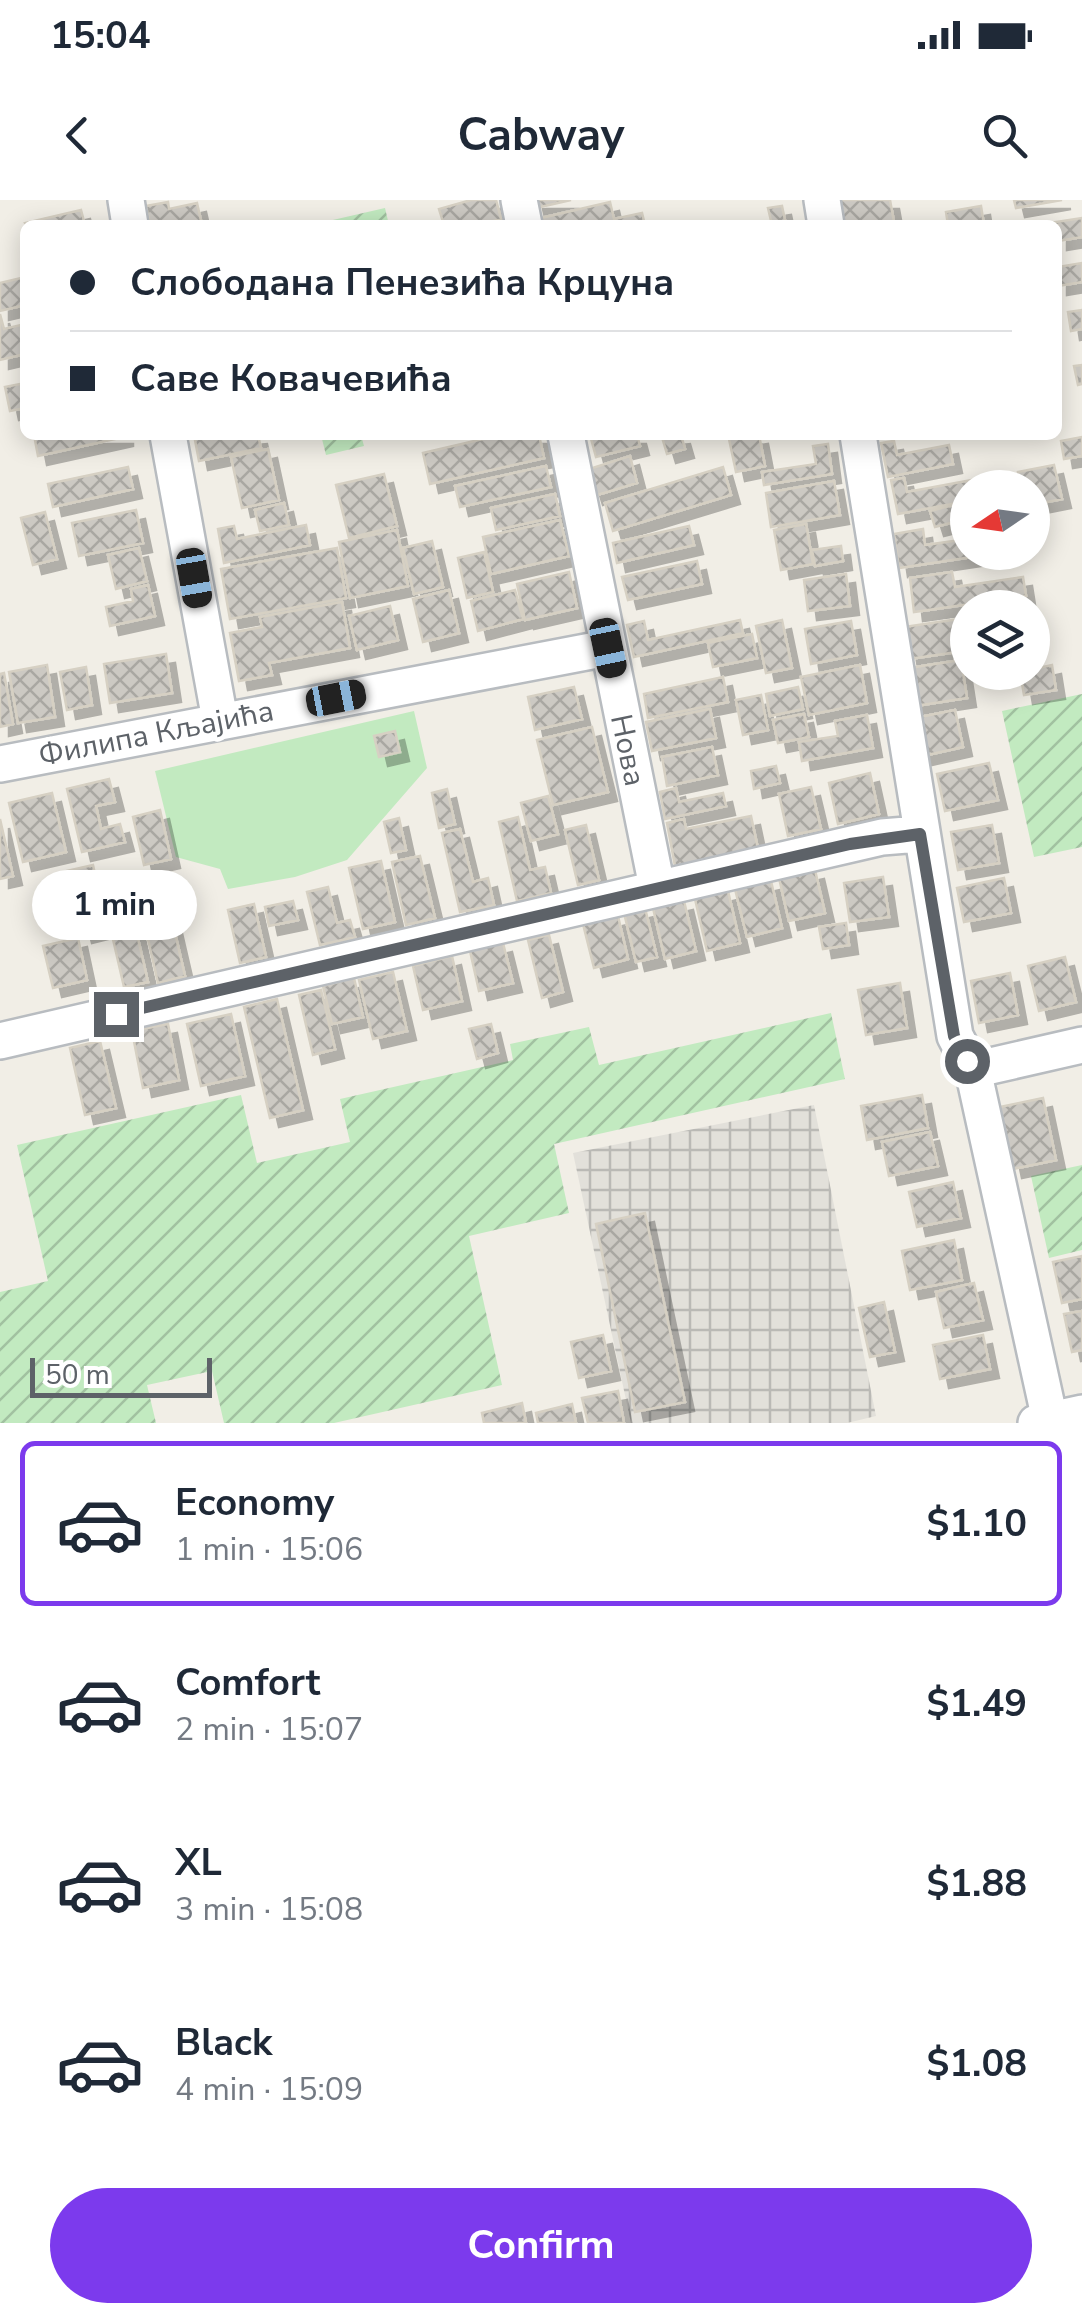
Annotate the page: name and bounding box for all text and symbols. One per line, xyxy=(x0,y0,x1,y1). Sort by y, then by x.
text: 15:04 xyxy=(50,10,151,61)
text: Cabway xyxy=(458,105,624,166)
icon: back xyxy=(50,108,105,163)
icon: search xyxy=(977,108,1032,163)
text: Слободана Пенезића Крцуна xyxy=(130,257,674,308)
text: Саве Ковачевића xyxy=(130,353,452,404)
north arrow xyxy=(950,470,1050,570)
map controls xyxy=(950,470,1050,690)
car xyxy=(174,546,214,610)
button: layers xyxy=(950,590,1050,690)
car xyxy=(587,616,629,680)
car xyxy=(304,678,368,718)
street label: Филипа Кљајића xyxy=(35,691,277,776)
street label: Нова xyxy=(600,710,655,790)
callout: 1 min xyxy=(34,869,198,939)
text: 1 min xyxy=(73,883,156,926)
route end xyxy=(94,992,139,1037)
route start xyxy=(945,1039,990,1084)
scale bar xyxy=(30,1353,212,1398)
text: 50 m xyxy=(45,1356,110,1394)
text: Economy xyxy=(175,1477,334,1528)
icon: car xyxy=(55,1479,145,1569)
text: $1.10 xyxy=(926,1498,1027,1549)
text: 1 min · 15:06 xyxy=(175,1528,363,1571)
text: Comfort xyxy=(175,1657,320,1708)
icon: car xyxy=(55,1659,145,1749)
text: $1.49 xyxy=(926,1678,1027,1729)
text: 2 min · 15:07 xyxy=(175,1708,363,1751)
text: XL xyxy=(175,1837,222,1888)
icon: car xyxy=(55,1839,145,1929)
text: $1.88 xyxy=(926,1858,1027,1909)
text: 3 min · 15:08 xyxy=(175,1888,363,1931)
text: Black xyxy=(175,2017,272,2068)
icon: car xyxy=(55,2019,145,2109)
text: $1.08 xyxy=(926,2038,1027,2089)
text: 4 min · 15:09 xyxy=(175,2068,363,2111)
button: Confirm xyxy=(50,2188,1032,2303)

